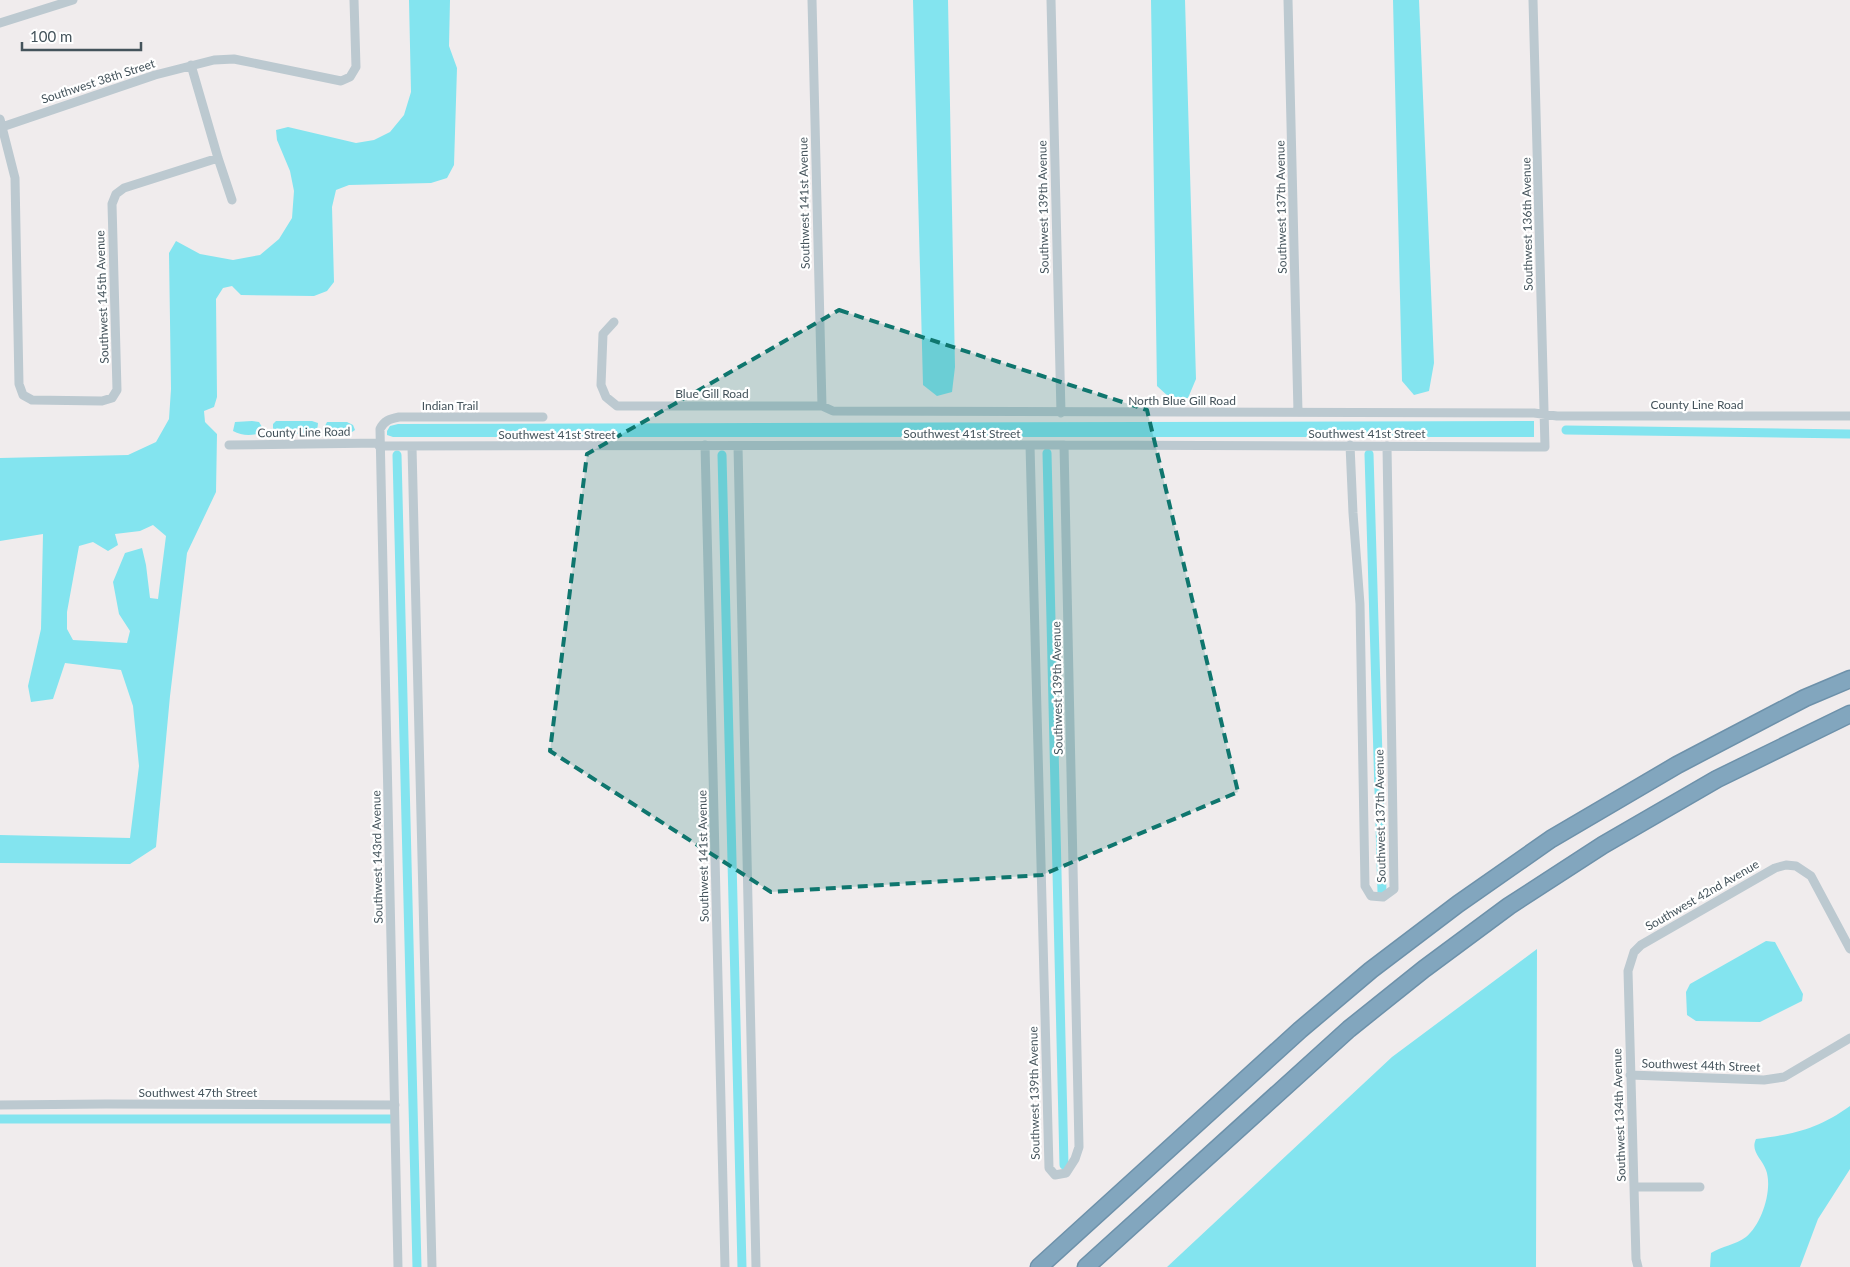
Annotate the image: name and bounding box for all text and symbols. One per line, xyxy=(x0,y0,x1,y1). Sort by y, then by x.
scale bar xyxy=(22,20,141,52)
text: 100 m xyxy=(30,27,72,45)
street label: Southwest 38th Street xyxy=(39,55,157,106)
street label: Southwest 141st Avenue xyxy=(795,137,813,269)
street label: Southwest 139th Avenue xyxy=(1034,140,1052,274)
street label: Southwest 137th Avenue xyxy=(1272,140,1290,274)
street label: Southwest 136th Avenue xyxy=(1518,157,1536,291)
street label: Southwest 145th Avenue xyxy=(92,230,112,364)
street label: Blue Gill Road xyxy=(675,386,749,401)
street label: North Blue Gill Road xyxy=(1128,393,1236,408)
street label: County Line Road xyxy=(1650,397,1744,412)
street label: Indian Trail xyxy=(422,398,478,413)
street label: County Line Road xyxy=(257,424,351,440)
street label: Southwest 41st Street xyxy=(903,426,1021,441)
street label: Southwest 41st Street xyxy=(1308,426,1426,441)
street label: Southwest 41st Street xyxy=(498,427,616,442)
street label: Southwest 139th Avenue xyxy=(1048,621,1066,755)
street label: Southwest 137th Avenue xyxy=(1371,749,1389,883)
street label: Southwest 143rd Avenue xyxy=(368,790,386,924)
street label: Southwest 141st Avenue xyxy=(694,790,712,922)
street label: Southwest 42nd Avenue xyxy=(1642,856,1762,934)
street label: Southwest 139th Avenue xyxy=(1025,1026,1043,1160)
street label: Southwest 134th Avenue xyxy=(1609,1048,1629,1182)
street label: Southwest 44th Street xyxy=(1641,1055,1761,1075)
street label: Southwest 47th Street xyxy=(139,1085,258,1100)

